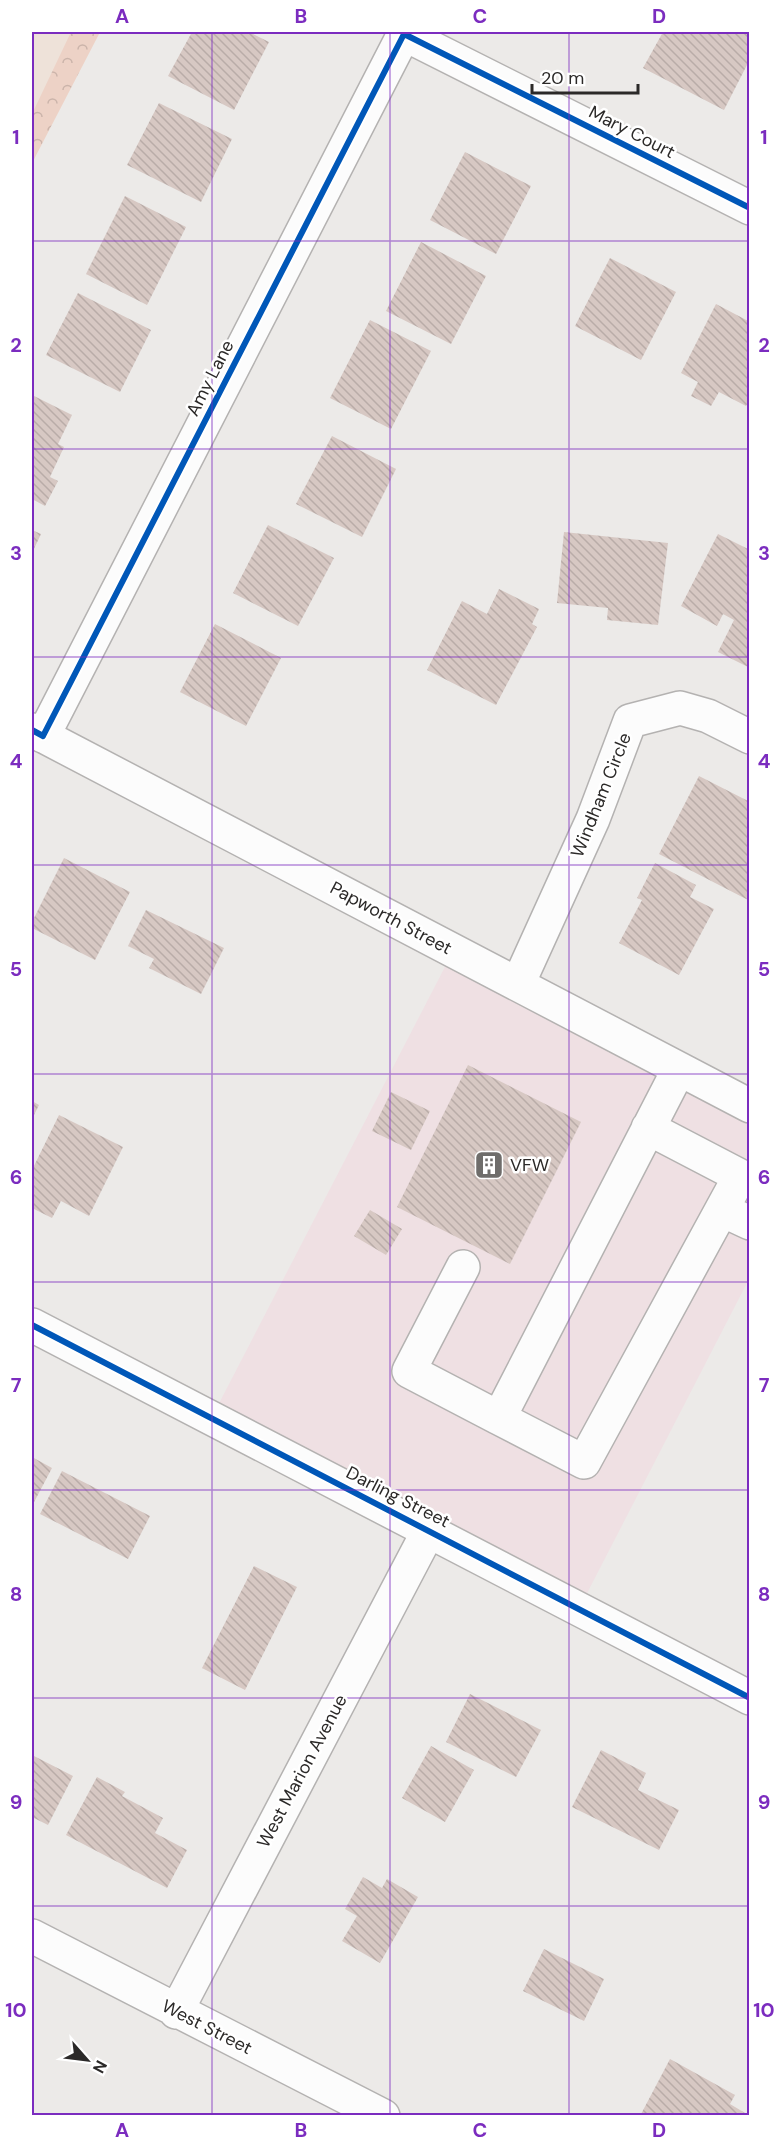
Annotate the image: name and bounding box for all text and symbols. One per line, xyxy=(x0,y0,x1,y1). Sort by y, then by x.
text: A xyxy=(115,3,129,29)
text: B xyxy=(295,3,307,29)
text: C xyxy=(473,3,487,29)
text: D xyxy=(652,3,666,29)
scale bar xyxy=(532,57,638,95)
text: 20 m xyxy=(541,66,584,90)
street label: Mary Court xyxy=(585,100,679,164)
text: 1 xyxy=(12,124,20,150)
text: 1 xyxy=(760,124,768,150)
text: 2 xyxy=(10,332,22,358)
text: 2 xyxy=(758,332,770,358)
street label: Amy Lane xyxy=(181,336,239,420)
text: 3 xyxy=(10,540,22,566)
text: 3 xyxy=(758,540,770,566)
street label: Windham Circle xyxy=(565,729,637,861)
text: 4 xyxy=(10,748,23,774)
text: 4 xyxy=(758,748,771,774)
street label: Papworth Street xyxy=(326,876,456,960)
text: 5 xyxy=(10,956,22,982)
text: 5 xyxy=(758,956,770,982)
building icon: VFW xyxy=(473,1149,505,1181)
place label: VFW xyxy=(510,1153,549,1177)
text: 6 xyxy=(10,1164,22,1190)
text: 6 xyxy=(758,1164,770,1190)
text: 7 xyxy=(11,1372,22,1398)
text: 7 xyxy=(759,1372,770,1398)
street label: Darling Street xyxy=(342,1461,454,1533)
text: 8 xyxy=(10,1581,22,1607)
text: 8 xyxy=(758,1581,770,1607)
street label: West Marion Avenue xyxy=(251,1690,353,1852)
text: 9 xyxy=(10,1789,22,1815)
text: 9 xyxy=(758,1789,770,1815)
street label: West Street xyxy=(158,1994,256,2060)
text: 10 xyxy=(5,1997,27,2023)
text: 10 xyxy=(753,1997,775,2023)
north arrow xyxy=(57,2030,117,2090)
text: N xyxy=(88,2057,112,2077)
text: A xyxy=(115,2117,129,2143)
text: B xyxy=(295,2117,307,2143)
text: C xyxy=(473,2117,487,2143)
text: D xyxy=(652,2117,666,2143)

